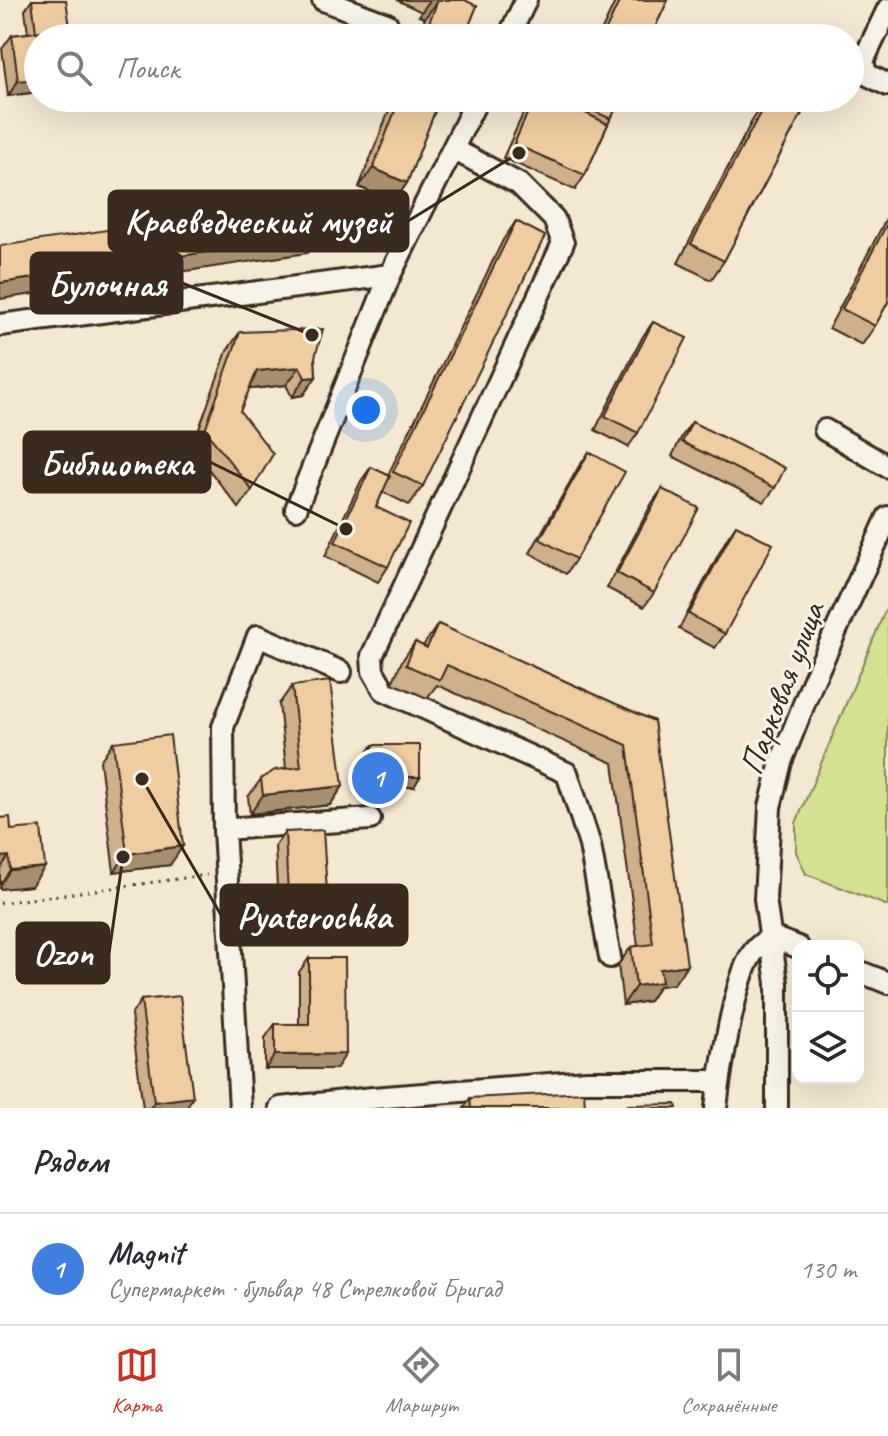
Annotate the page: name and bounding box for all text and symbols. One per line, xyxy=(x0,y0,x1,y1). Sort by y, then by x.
search box xyxy=(24,24,864,112)
icon: search xyxy=(52,46,96,90)
text: Поиск xyxy=(116,49,179,87)
callout: Краеведческий музей xyxy=(109,191,408,251)
text: Краеведческий музей xyxy=(125,198,394,244)
callout: Булочная xyxy=(31,253,182,313)
text: Булочная xyxy=(47,261,168,307)
your location xyxy=(346,390,386,430)
callout: Библиотека xyxy=(24,432,210,492)
text: Библиотека xyxy=(40,440,196,486)
street label: Парковая улица xyxy=(729,594,835,780)
pin: 1 xyxy=(352,748,404,808)
callout: Pyaterochka xyxy=(221,885,407,945)
text: Pyaterochka xyxy=(237,893,394,939)
callout: Ozon xyxy=(17,923,109,983)
text: Ozon xyxy=(33,930,95,976)
map controls xyxy=(792,940,864,1084)
button: locate xyxy=(792,940,864,1012)
button: layers xyxy=(792,1012,864,1084)
text: Рядом xyxy=(32,1139,108,1182)
text: Magnit xyxy=(108,1234,184,1272)
text: 1 xyxy=(52,1253,64,1286)
text: 130 m xyxy=(800,1253,856,1286)
text: Супермаркет · бульвар 48 Стрелковой Бригад xyxy=(108,1272,501,1305)
tab: Карта xyxy=(112,1343,162,1419)
tab: Маршрут xyxy=(385,1343,458,1419)
tab: Сохранённые xyxy=(681,1343,776,1419)

